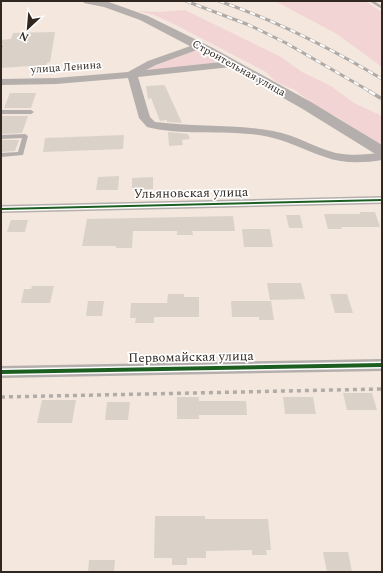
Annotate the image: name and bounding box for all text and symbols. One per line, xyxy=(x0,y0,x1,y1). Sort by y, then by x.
north arrow xyxy=(8,8,48,48)
text: N xyxy=(16,27,32,46)
street label: Строительная улица xyxy=(189,35,289,101)
street label: улица Ленина xyxy=(29,56,102,78)
street label: Ульяновская улица xyxy=(134,182,249,204)
street label: Первомайская улица xyxy=(128,346,255,368)

